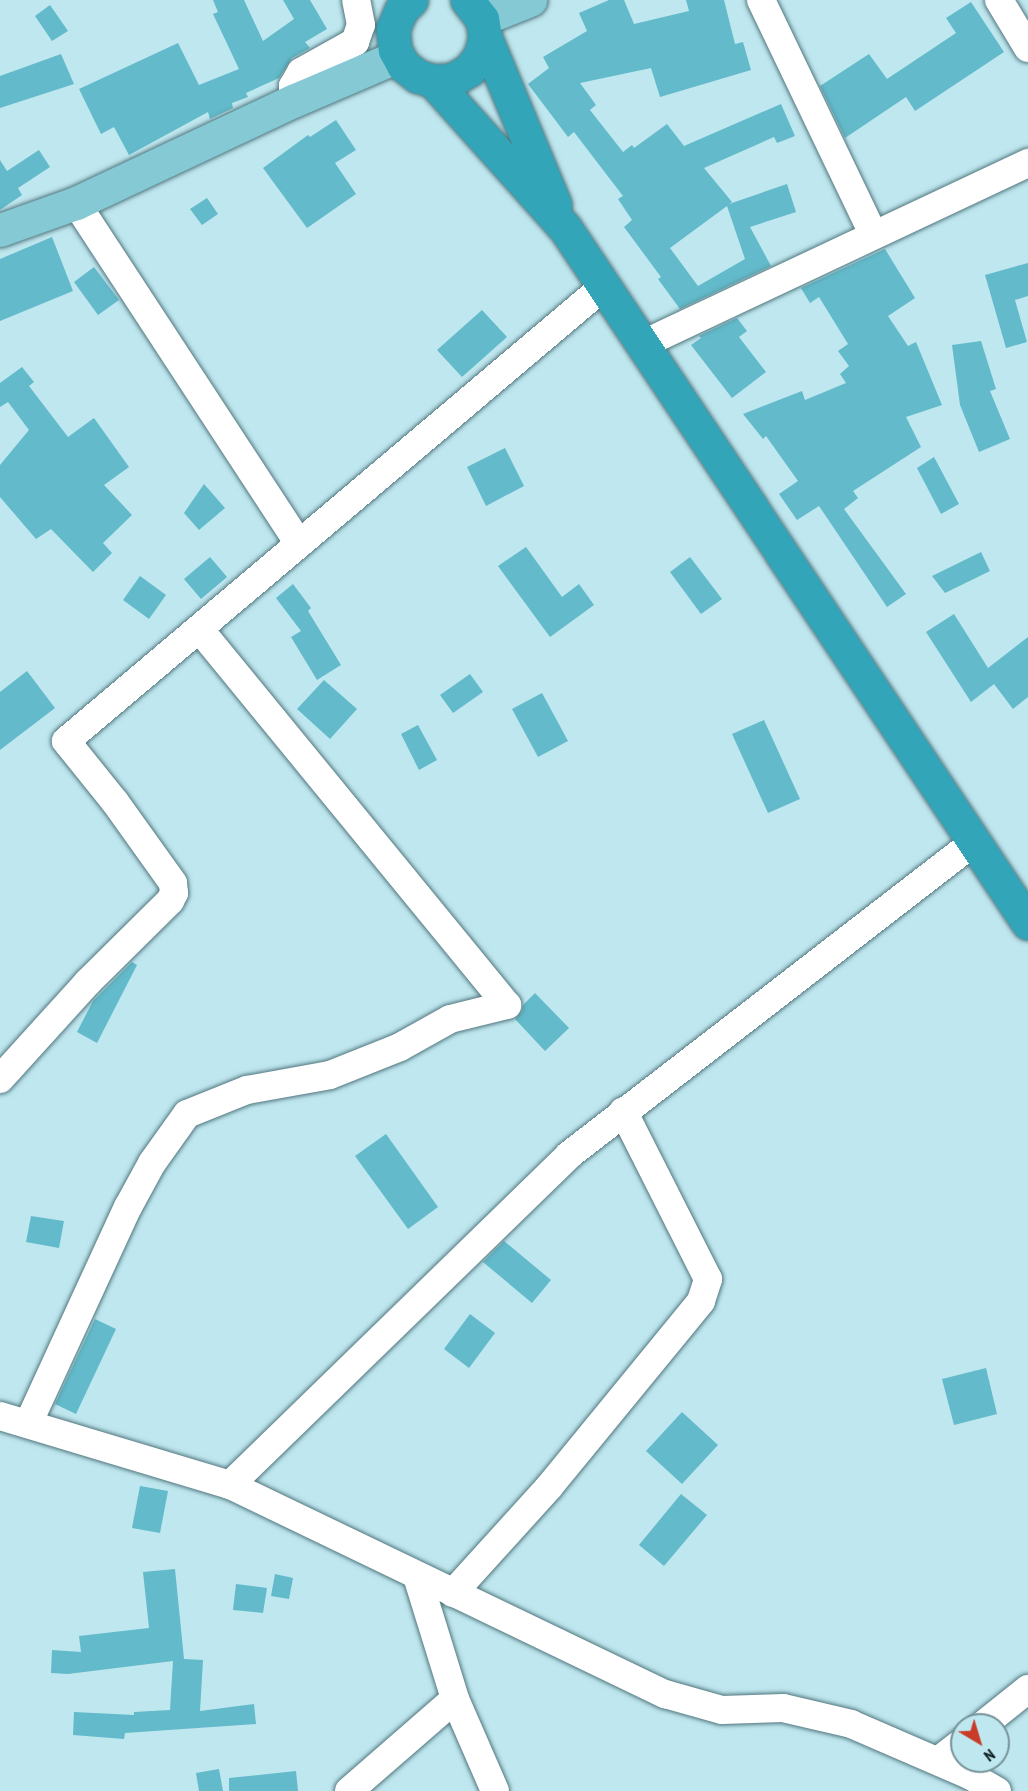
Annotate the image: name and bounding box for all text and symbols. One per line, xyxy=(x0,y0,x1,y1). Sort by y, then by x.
north arrow xyxy=(950,1713,1010,1773)
text: N xyxy=(980,1745,999,1766)

